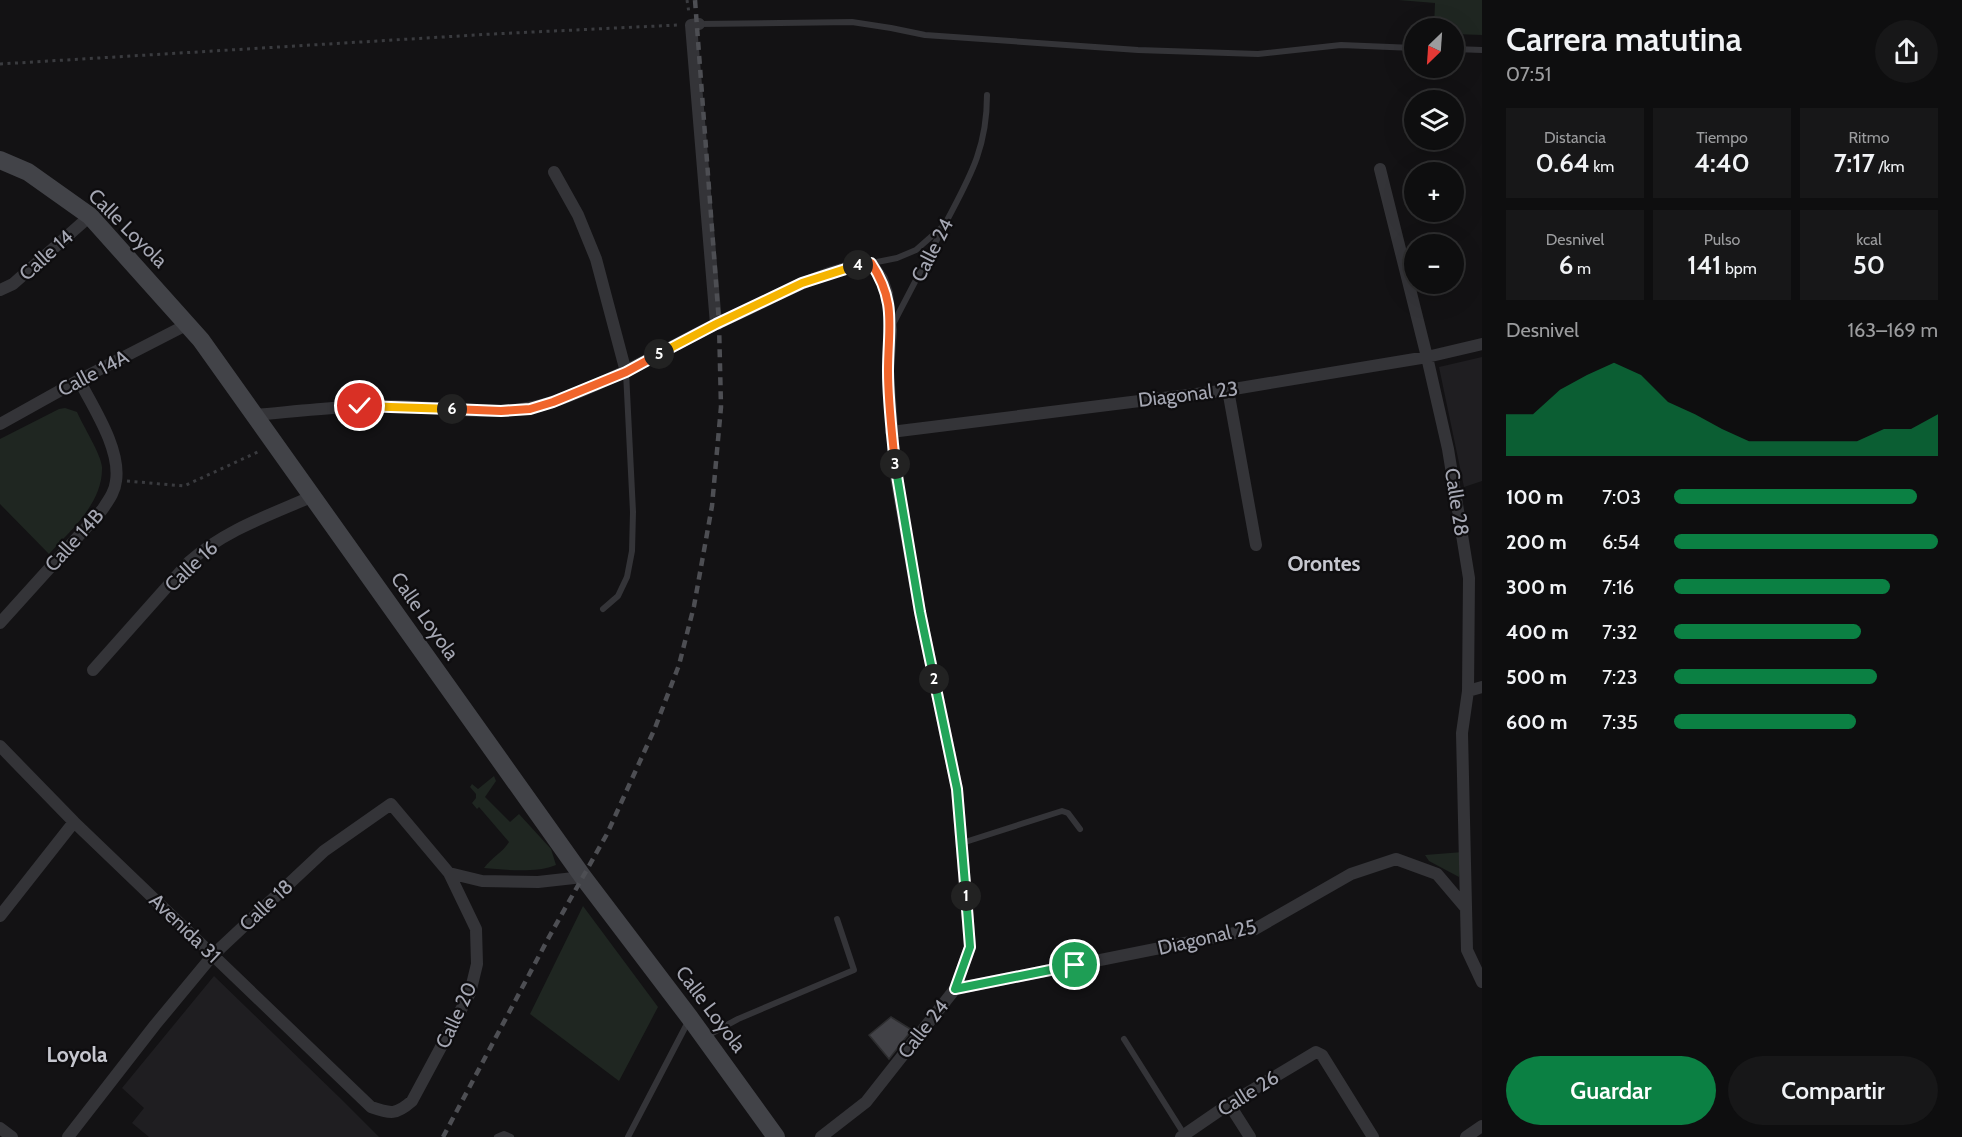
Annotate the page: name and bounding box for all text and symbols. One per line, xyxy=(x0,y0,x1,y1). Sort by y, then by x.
north arrow xyxy=(1404,18,1464,78)
map controls xyxy=(1404,18,1464,294)
text: Carrera matutina xyxy=(1506,19,1742,59)
button: share xyxy=(1875,20,1938,83)
text: 07:51 xyxy=(1506,62,1551,86)
button: layers xyxy=(1404,90,1464,150)
text: Distancia xyxy=(1544,128,1606,147)
text: Tiempo xyxy=(1696,128,1748,147)
text: Ritmo xyxy=(1848,128,1890,147)
text: 0.64 xyxy=(1536,147,1590,179)
text: 4:40 xyxy=(1694,147,1750,179)
text: 7:17 xyxy=(1833,147,1875,179)
text: km xyxy=(1590,157,1614,176)
text: /km xyxy=(1875,157,1905,176)
button: + xyxy=(1404,162,1464,222)
street label: Calle Loyola xyxy=(84,184,173,273)
street label: Calle 24 xyxy=(906,214,958,286)
street label: Calle 14 xyxy=(14,224,78,285)
text: Desnivel xyxy=(1546,230,1604,249)
text: Pulso xyxy=(1704,230,1740,249)
text: kcal xyxy=(1856,230,1882,249)
button: − xyxy=(1404,234,1464,294)
text: 6 xyxy=(1559,249,1574,281)
text: 141 xyxy=(1687,249,1721,281)
text: 50 xyxy=(1853,249,1885,281)
pin: 4 xyxy=(843,250,873,280)
text: 4 xyxy=(853,255,863,274)
text: m xyxy=(1574,259,1591,278)
text: bpm xyxy=(1721,259,1757,278)
text: Desnivel xyxy=(1506,318,1579,342)
text: 163–169 m xyxy=(1847,318,1938,342)
pin: 5 xyxy=(644,339,674,369)
street label: Calle 14A xyxy=(54,344,133,402)
text: 5 xyxy=(655,344,663,363)
street label: Diagonal 23 xyxy=(1137,376,1239,412)
pin xyxy=(334,380,385,431)
icon: check xyxy=(343,389,376,422)
pin: 6 xyxy=(437,394,467,424)
text: 6 xyxy=(448,399,457,418)
pin: 3 xyxy=(880,449,910,479)
text: 3 xyxy=(891,454,899,473)
street label: Calle 28 xyxy=(1440,466,1474,538)
text: 100 m xyxy=(1506,485,1564,509)
text: 7:03 xyxy=(1602,485,1641,509)
street label: Calle 14B xyxy=(40,504,108,576)
text: 200 m xyxy=(1506,530,1567,554)
text: 6:54 xyxy=(1602,530,1640,554)
street label: Calle 16 xyxy=(159,535,223,597)
district label: Orontes xyxy=(1288,551,1361,576)
street label: Calle Loyola xyxy=(386,567,464,665)
text: 300 m xyxy=(1506,575,1567,599)
text: 7:16 xyxy=(1602,575,1634,599)
text: 400 m xyxy=(1506,620,1569,644)
text: 7:32 xyxy=(1602,620,1638,644)
pin: 2 xyxy=(919,664,949,694)
text: 500 m xyxy=(1506,665,1567,689)
text: 7:23 xyxy=(1602,665,1638,689)
text: 2 xyxy=(930,669,938,688)
text: 600 m xyxy=(1506,710,1567,734)
text: 7:35 xyxy=(1602,710,1638,734)
street label: Calle 18 xyxy=(234,874,298,936)
pin: 1 xyxy=(951,881,981,911)
text: 1 xyxy=(963,886,969,905)
street label: Avenida 31 xyxy=(144,888,226,968)
street label: Diagonal 25 xyxy=(1155,914,1259,960)
pin xyxy=(1049,939,1100,990)
icon: arrive xyxy=(1058,948,1091,981)
street label: Calle Loyola xyxy=(671,961,751,1057)
street label: Calle 20 xyxy=(430,978,482,1052)
street label: Calle 24 xyxy=(893,994,954,1063)
district label: Loyola xyxy=(46,1042,108,1067)
button: Guardar xyxy=(1506,1056,1716,1125)
button: Compartir xyxy=(1728,1056,1938,1125)
street label: Calle 26 xyxy=(1213,1065,1283,1121)

